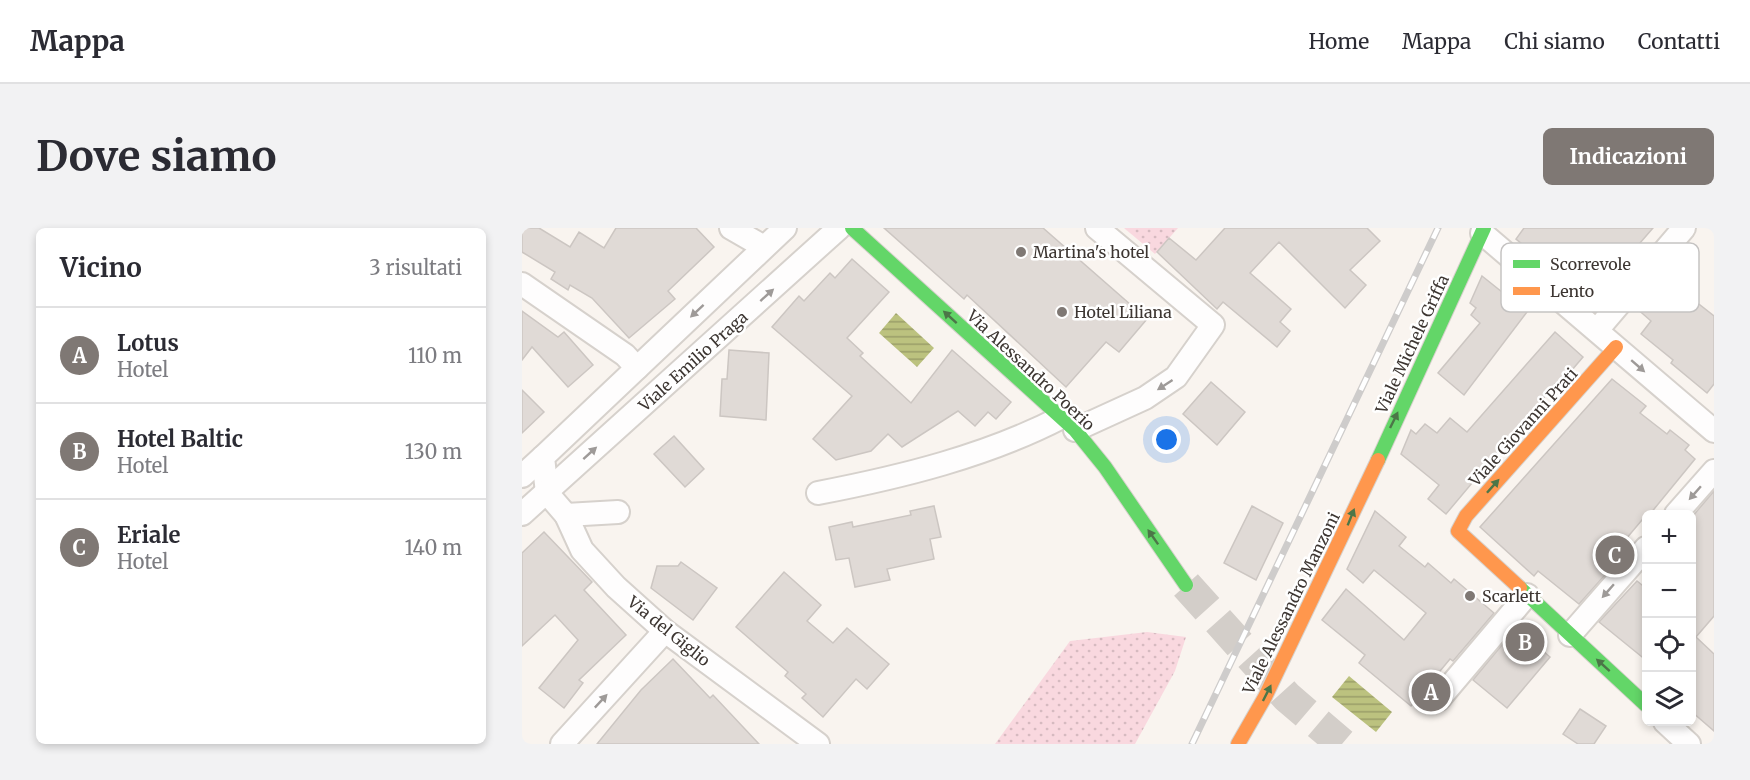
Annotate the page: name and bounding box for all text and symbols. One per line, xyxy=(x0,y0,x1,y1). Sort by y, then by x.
text: Mappa xyxy=(30,23,125,59)
text: Home xyxy=(1309,28,1369,55)
text: Mappa xyxy=(1402,28,1471,55)
text: Chi siamo xyxy=(1504,28,1605,55)
text: Contatti xyxy=(1638,28,1720,55)
button: Indicazioni xyxy=(1543,128,1714,185)
text: Dove siamo xyxy=(36,130,276,182)
place label: Martina's hotel xyxy=(1033,242,1149,262)
legend xyxy=(1501,243,1699,312)
marker: Martina's hotel xyxy=(1014,245,1028,259)
text: Vicino xyxy=(60,251,142,284)
text: Scorrevole xyxy=(1550,254,1631,274)
text: 3 risultati xyxy=(369,255,462,280)
street label: Viale Michele Griffa xyxy=(1371,271,1453,418)
text: Lento xyxy=(1550,281,1594,301)
one-way arrow xyxy=(759,289,774,302)
place label: Hotel Liliana xyxy=(1074,302,1172,322)
one-way arrow xyxy=(689,304,704,318)
street label: Via Alessandro Poerio xyxy=(962,305,1099,434)
marker: Hotel Liliana xyxy=(1055,305,1069,319)
street label: Viale Emilio Praga xyxy=(634,306,752,416)
one-way arrow xyxy=(943,310,958,324)
text: Lotus xyxy=(117,329,179,357)
text: A xyxy=(72,343,87,368)
text: 110 m xyxy=(408,343,462,368)
text: Hotel xyxy=(117,357,168,382)
one-way arrow xyxy=(1630,359,1645,372)
street label: Viale Giovanni Prati xyxy=(1464,364,1581,491)
one-way arrow xyxy=(1157,379,1173,390)
one-way arrow xyxy=(1390,412,1399,429)
text: Hotel Baltic xyxy=(117,425,243,453)
your location xyxy=(1152,425,1181,454)
text: B xyxy=(73,439,86,464)
text: 130 m xyxy=(405,439,462,464)
one-way arrow xyxy=(583,446,598,460)
text: Hotel xyxy=(117,453,168,478)
one-way arrow xyxy=(1486,479,1499,494)
one-way arrow xyxy=(1689,485,1702,500)
one-way arrow xyxy=(1347,508,1356,526)
street label: Viale Alessandro Manzoni xyxy=(1238,509,1344,698)
map controls xyxy=(1642,510,1696,726)
button: + xyxy=(1642,510,1696,564)
text: Eriale xyxy=(117,521,180,549)
one-way arrow xyxy=(1147,529,1159,545)
pin: C xyxy=(1596,532,1634,578)
text: C xyxy=(73,535,86,560)
text: 140 m xyxy=(405,535,462,560)
text: Hotel xyxy=(117,549,168,574)
button: − xyxy=(1642,564,1696,618)
one-way arrow xyxy=(1601,584,1615,599)
place label: Scarlett xyxy=(1482,586,1542,606)
marker: Scarlett xyxy=(1463,589,1477,603)
street label: Via del Giglio xyxy=(623,591,714,670)
button: locate xyxy=(1642,618,1696,672)
pin: B xyxy=(1506,620,1544,664)
one-way arrow xyxy=(1596,658,1611,672)
pin: A xyxy=(1412,670,1450,714)
button: layers xyxy=(1642,672,1696,726)
one-way arrow xyxy=(1262,684,1272,701)
one-way arrow xyxy=(594,694,607,709)

